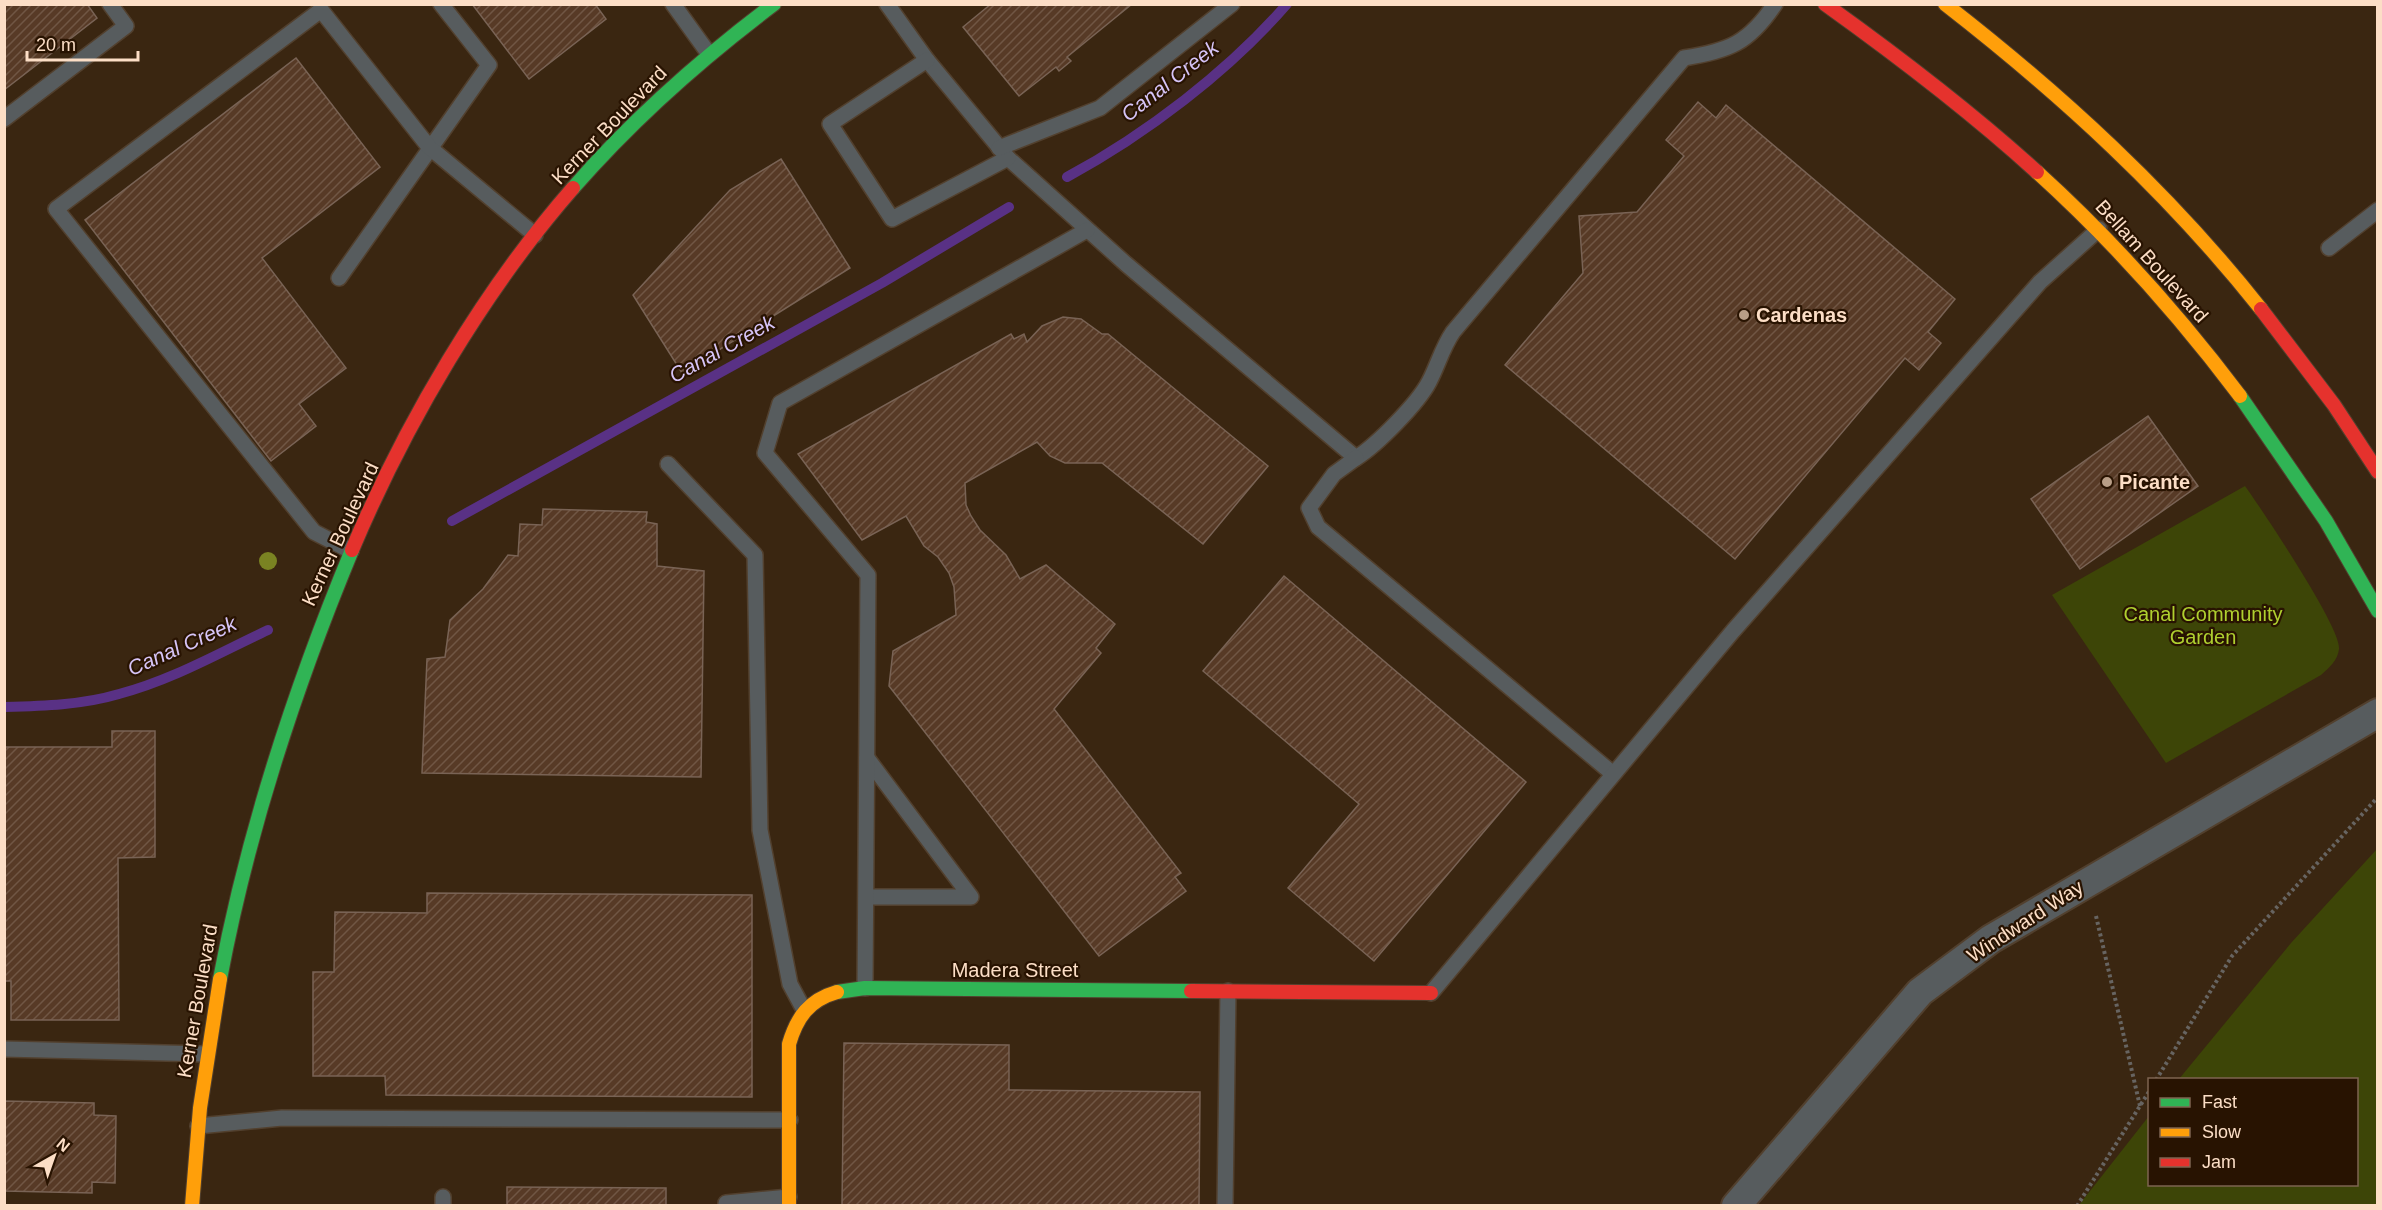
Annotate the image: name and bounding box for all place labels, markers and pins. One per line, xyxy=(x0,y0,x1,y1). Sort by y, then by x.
place label: Cardenas xyxy=(1756,304,1847,326)
marker: Cardenas xyxy=(1737,308,1751,322)
place label: Picante xyxy=(2119,471,2190,493)
marker: Picante xyxy=(2100,475,2114,489)

